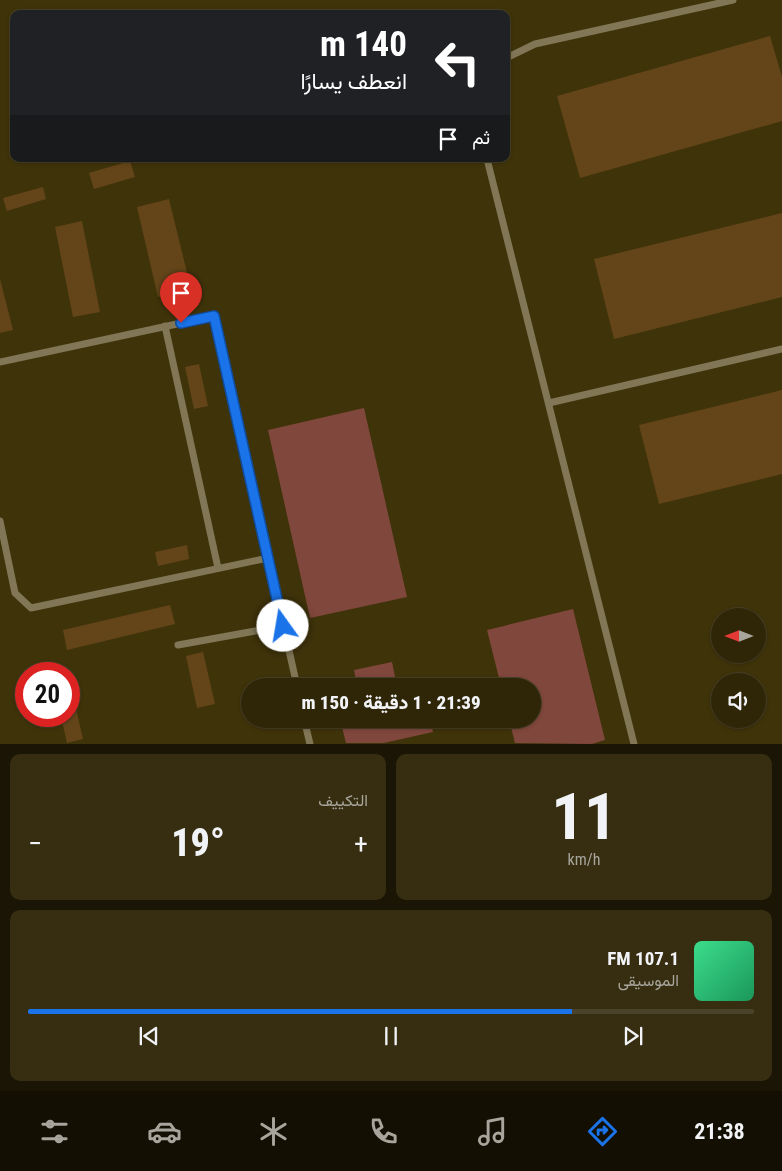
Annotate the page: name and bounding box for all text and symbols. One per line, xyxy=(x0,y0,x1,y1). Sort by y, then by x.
text: 140 m xyxy=(320,24,407,65)
icon: left xyxy=(425,30,490,95)
text: انعطف يسارًا xyxy=(300,69,407,94)
icon: arrive xyxy=(434,125,462,153)
text: ثم xyxy=(472,126,490,149)
pin xyxy=(160,272,202,323)
icon: arrive xyxy=(167,279,195,307)
position arrow xyxy=(256,599,308,651)
north arrow xyxy=(711,608,766,662)
map controls xyxy=(711,608,766,728)
speed limit sign: 20 xyxy=(15,662,80,727)
button: sound xyxy=(711,673,766,728)
text: 21:39 · 1 دقيقة · 150 m xyxy=(301,691,481,714)
text: 11 xyxy=(551,779,617,855)
text: التكييف xyxy=(318,791,368,810)
text: 19° xyxy=(171,821,225,865)
text: − xyxy=(28,827,42,860)
text: + xyxy=(354,827,368,860)
text: km/h xyxy=(568,850,600,869)
text: 107.1 FM xyxy=(607,947,679,970)
text: الموسيقى xyxy=(618,971,679,990)
icon: previous xyxy=(135,1022,163,1050)
icon: pause xyxy=(377,1022,405,1050)
icon: next xyxy=(619,1022,647,1050)
icon: filters xyxy=(37,1114,72,1149)
icon: car xyxy=(147,1114,182,1149)
icon: climate xyxy=(256,1114,291,1149)
icon: phone xyxy=(366,1114,401,1149)
icon: music xyxy=(475,1114,510,1149)
icon: directions xyxy=(585,1114,620,1149)
text: 21:38 xyxy=(694,1119,745,1144)

